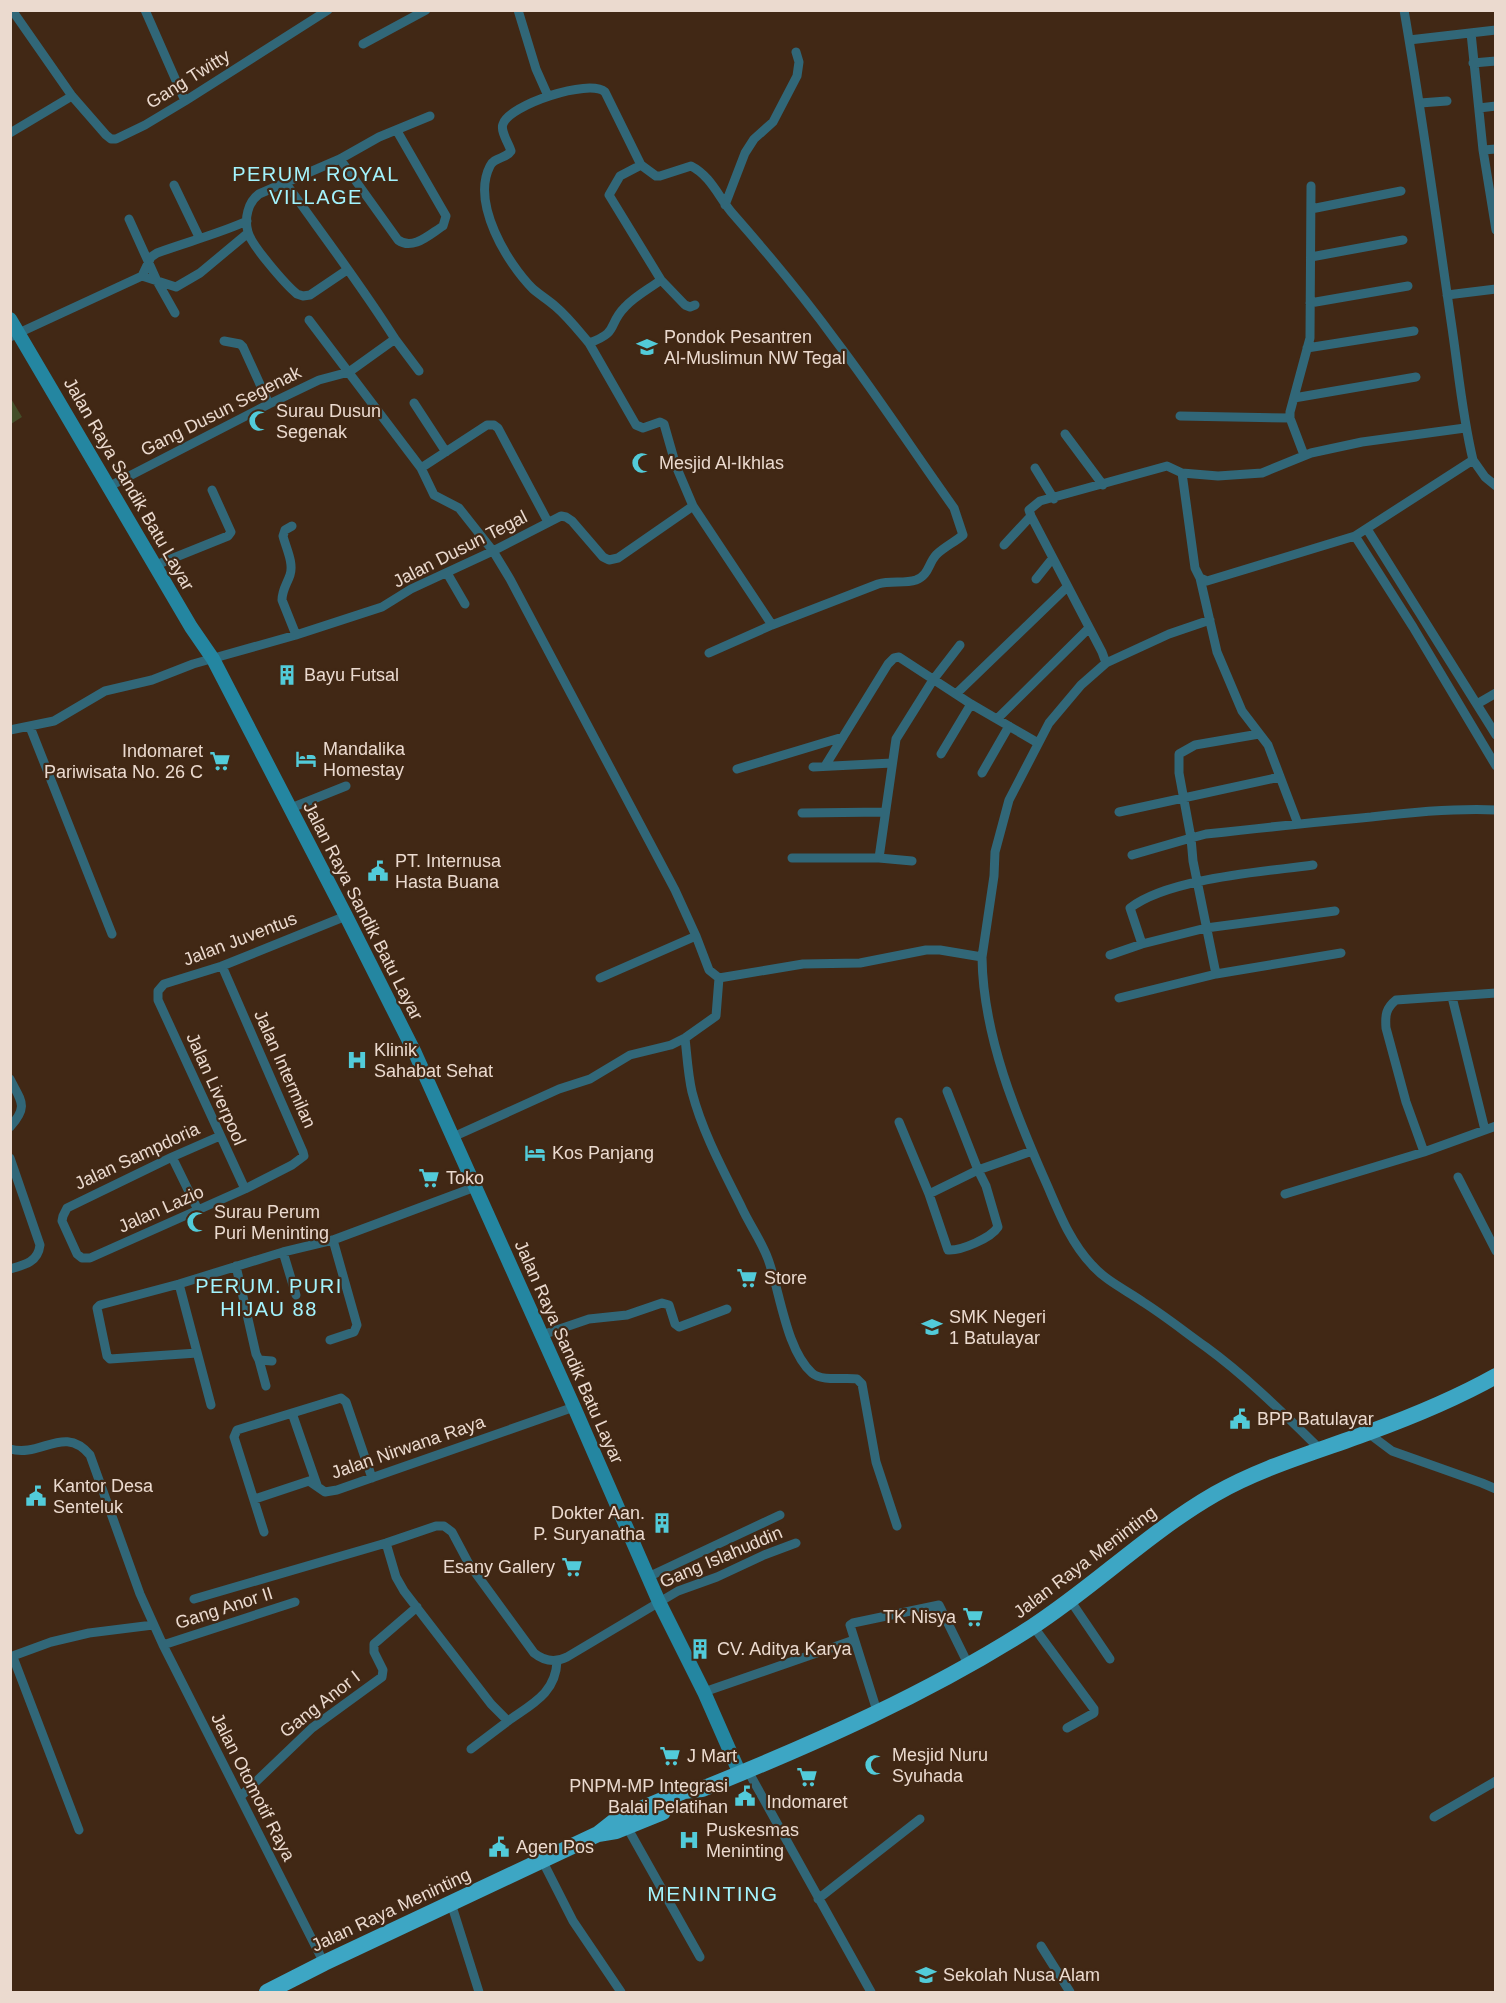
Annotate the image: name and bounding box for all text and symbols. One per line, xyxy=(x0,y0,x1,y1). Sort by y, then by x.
street label: Gang Twitty xyxy=(143,45,233,113)
district label: PERUM. ROYAL VILLAGE xyxy=(232,163,400,208)
place label: Pondok Pesantren Al-Muslimun NW Tegal xyxy=(664,327,846,368)
school or university icon: Pondok Pesantren Al-Muslimun NW Tegal xyxy=(635,335,659,359)
street label: Gang Dusun Segenak xyxy=(138,361,305,460)
street label: Jalan Raya Sandik Batu Layar xyxy=(60,374,198,594)
place label: Surau Dusun Segenak xyxy=(276,401,381,442)
mosque icon: Surau Dusun Segenak xyxy=(247,409,271,433)
mosque icon: Mesjid Al-Ikhlas xyxy=(630,451,654,475)
place label: Mesjid Al-Ikhlas xyxy=(659,453,784,473)
street label: Jalan Dusun Tegal xyxy=(390,507,530,591)
building icon: Bayu Futsal xyxy=(275,663,299,687)
place label: Bayu Futsal xyxy=(304,665,399,685)
place label: Mandalika Homestay xyxy=(323,739,406,780)
place label: Indomaret Pariwisata No. 26 C xyxy=(44,741,203,782)
hotel icon: Mandalika Homestay xyxy=(294,747,318,771)
supermarket icon: Indomaret Pariwisata No. 26 C xyxy=(208,749,232,773)
street label: Jalan Raya Sandik Batu Layar xyxy=(299,799,427,1023)
place label: PT. Internusa Hasta Buana xyxy=(395,851,502,892)
public building icon: PT. Internusa Hasta Buana xyxy=(366,859,390,883)
street label: Jalan Juventus xyxy=(180,908,300,970)
street label: Jalan Intermilan xyxy=(250,1007,320,1131)
street label: Jalan Liverpool xyxy=(182,1030,250,1148)
place label: Klinik Sahabat Sehat xyxy=(374,1040,493,1081)
hospital icon: Klinik Sahabat Sehat xyxy=(345,1048,369,1072)
street label: Jalan Sampdoria xyxy=(72,1118,203,1194)
hotel icon: Kos Panjang xyxy=(523,1141,547,1165)
place label: Kos Panjang xyxy=(552,1143,654,1163)
supermarket icon: Toko xyxy=(417,1166,441,1190)
place label: Toko xyxy=(446,1168,484,1188)
street label: Jalan Lazio xyxy=(115,1181,207,1237)
place label: Surau Perum Puri Meninting xyxy=(214,1202,329,1243)
mosque icon: Surau Perum Puri Meninting xyxy=(185,1210,209,1234)
street label: Jalan Raya Sandik Batu Layar xyxy=(511,1237,627,1467)
supermarket icon: Store xyxy=(735,1266,759,1290)
place label: Store xyxy=(764,1268,807,1288)
district label: PERUM. PURI HIJAU 88 xyxy=(195,1275,343,1320)
place label: SMK Negeri 1 Batulayar xyxy=(949,1307,1046,1348)
school or university icon: SMK Negeri 1 Batulayar xyxy=(920,1315,944,1339)
public building icon: BPP Batulayar xyxy=(1228,1407,1252,1431)
place label: BPP Batulayar xyxy=(1257,1409,1374,1429)
street label: Jalan Nirwana Raya xyxy=(329,1411,488,1483)
place label: Kantor Desa Senteluk xyxy=(53,1476,154,1517)
public building icon: Kantor Desa Senteluk xyxy=(24,1484,48,1508)
street label: Jalan Raya Meninting xyxy=(1010,1502,1160,1622)
place label: Dokter Aan. P. Suryanatha xyxy=(533,1503,646,1544)
building icon: Dokter Aan. P. Suryanatha xyxy=(650,1511,674,1535)
street label: Gang Islahuddin xyxy=(657,1522,785,1592)
supermarket icon: Esany Gallery xyxy=(560,1555,584,1579)
place label: Esany Gallery xyxy=(443,1557,555,1577)
street label: Gang Anor II xyxy=(173,1583,275,1633)
supermarket icon: TK Nisya xyxy=(961,1605,985,1629)
place label: TK Nisya xyxy=(883,1607,957,1627)
building icon: CV. Aditya Karya xyxy=(688,1637,712,1661)
place label: CV. Aditya Karya xyxy=(717,1639,852,1659)
street label: Gang Anor I xyxy=(276,1667,364,1741)
street label: Jalan Otomotif Raya xyxy=(207,1710,299,1865)
supermarket icon: J Mart xyxy=(658,1744,682,1768)
place label: Mesjid Nuru Syuhada xyxy=(892,1745,988,1786)
place label: J Mart xyxy=(687,1746,737,1766)
mosque icon: Mesjid Nuru Syuhada xyxy=(863,1753,887,1777)
supermarket icon: Indomaret xyxy=(795,1765,819,1789)
place label: PNPM-MP Integrasi Balai Pelatihan xyxy=(569,1776,728,1817)
public building icon: PNPM-MP Integrasi Balai Pelatihan xyxy=(733,1784,757,1808)
place label: Indomaret xyxy=(766,1792,848,1812)
place label: Puskesmas Meninting xyxy=(706,1820,799,1861)
hospital icon: Puskesmas Meninting xyxy=(677,1828,701,1852)
public building icon: Agen Pos xyxy=(487,1835,511,1859)
place label: Agen Pos xyxy=(516,1837,594,1857)
street label: Jalan Raya Meninting xyxy=(308,1864,474,1956)
district label: MENINTING xyxy=(647,1882,779,1905)
school or university icon: Sekolah Nusa Alam xyxy=(914,1963,938,1987)
place label: Sekolah Nusa Alam xyxy=(943,1965,1100,1985)

